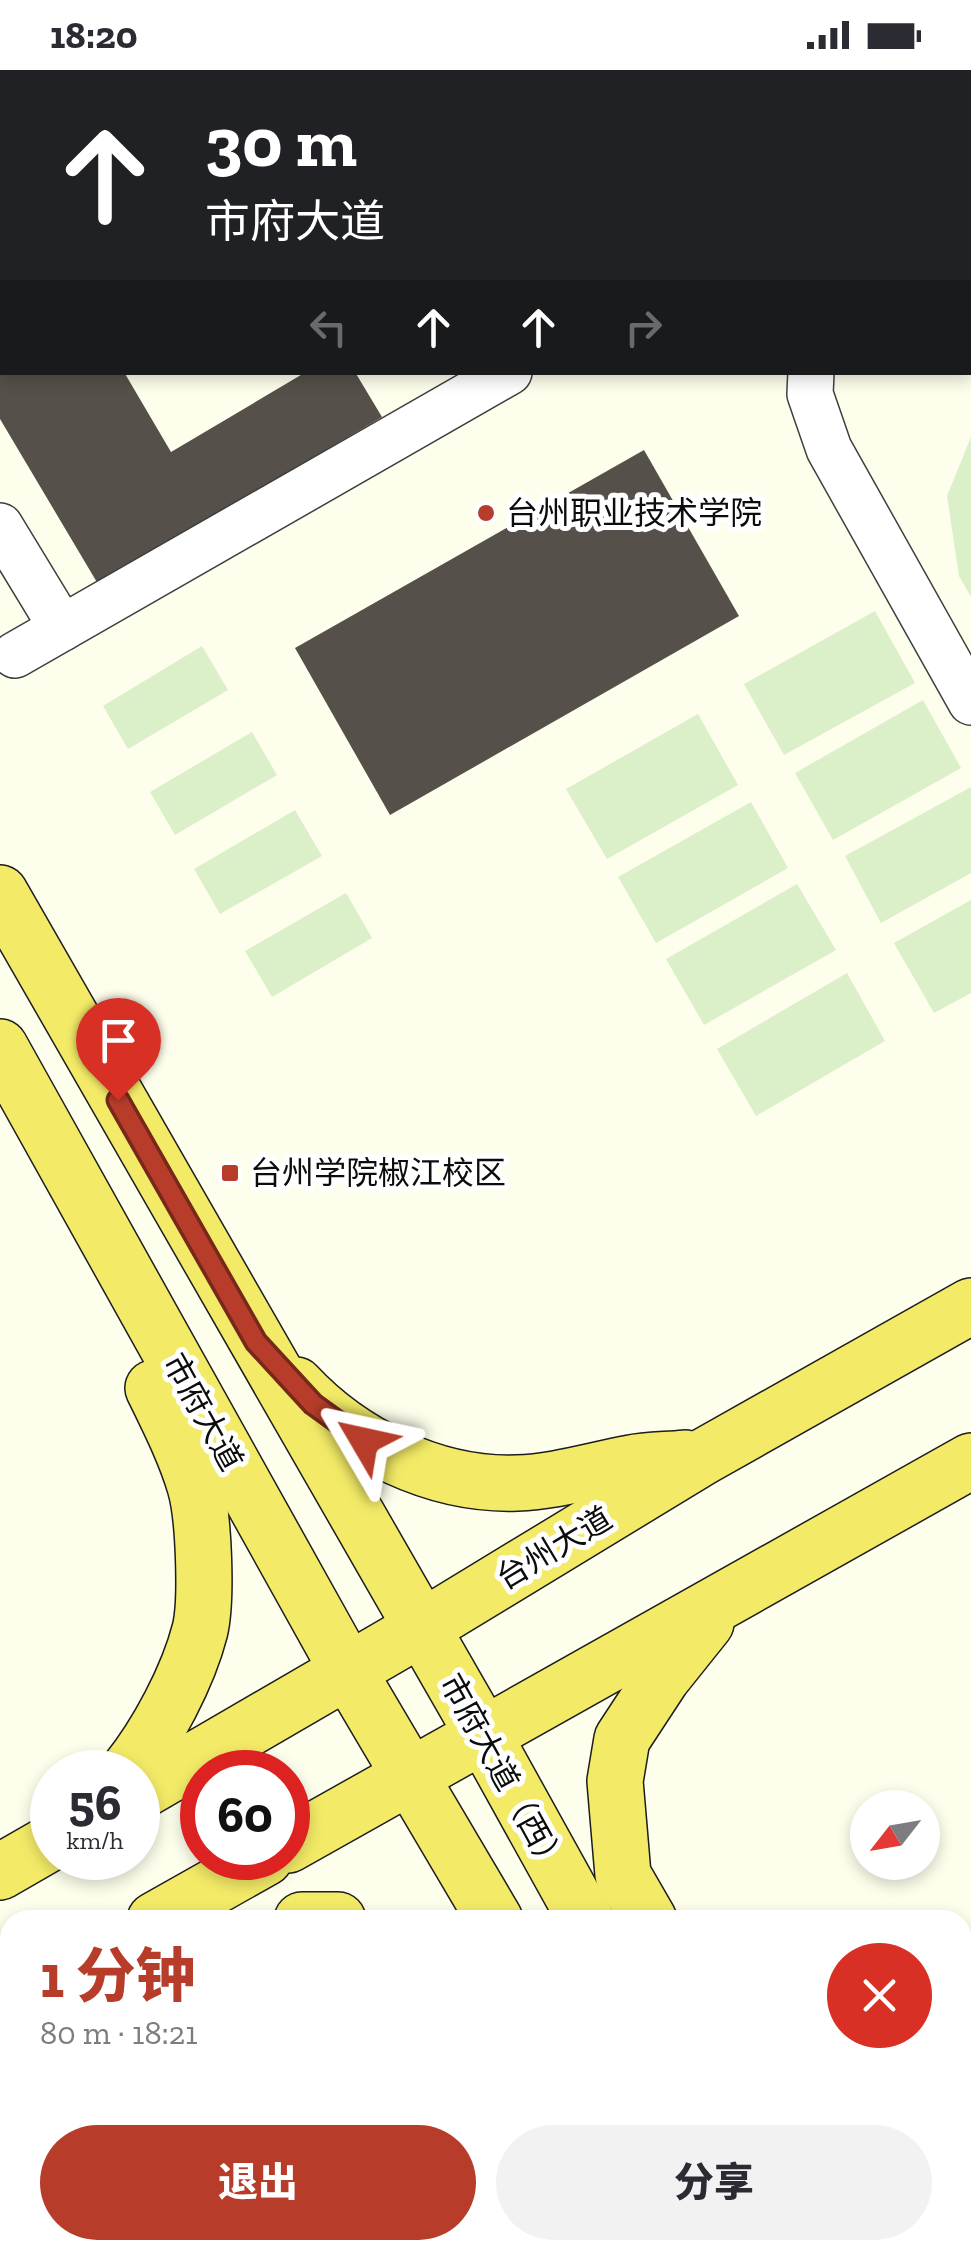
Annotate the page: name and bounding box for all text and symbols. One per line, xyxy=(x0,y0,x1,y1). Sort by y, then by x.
text: 18:20 xyxy=(50,12,138,58)
text: 30 m xyxy=(205,100,357,184)
icon: ahead xyxy=(40,110,170,240)
text: 市府大道 xyxy=(205,195,385,249)
icon: left xyxy=(301,300,356,355)
icon: ahead xyxy=(406,300,461,355)
icon: ahead xyxy=(511,300,566,355)
icon: right xyxy=(616,300,671,355)
place label: 台州职业技术学院 xyxy=(506,494,762,532)
marker: 台州职业技术学院 xyxy=(475,502,497,524)
pin xyxy=(76,998,161,1101)
icon: arrive xyxy=(91,1013,146,1068)
place label: 台州学院椒江校区 xyxy=(250,1154,506,1192)
marker: 台州学院椒江校区 xyxy=(219,1162,241,1184)
street label: 市府大道 xyxy=(155,1347,251,1477)
position arrow xyxy=(312,1389,416,1493)
street label: 台州大道 xyxy=(489,1499,619,1597)
street label: 市府大道（西） xyxy=(432,1667,574,1881)
speed limit sign: 60 xyxy=(180,1750,310,1880)
text: 56 xyxy=(69,1773,121,1833)
north arrow xyxy=(850,1790,940,1880)
map controls xyxy=(850,1790,940,1880)
text: km/h xyxy=(66,1825,124,1855)
text: 1 分钟 xyxy=(40,1940,195,2012)
button: close xyxy=(827,1943,932,2048)
text: 80 m · 18:21 xyxy=(40,2014,198,2052)
button: 退出 xyxy=(40,2125,476,2240)
button: 分享 xyxy=(496,2125,932,2240)

